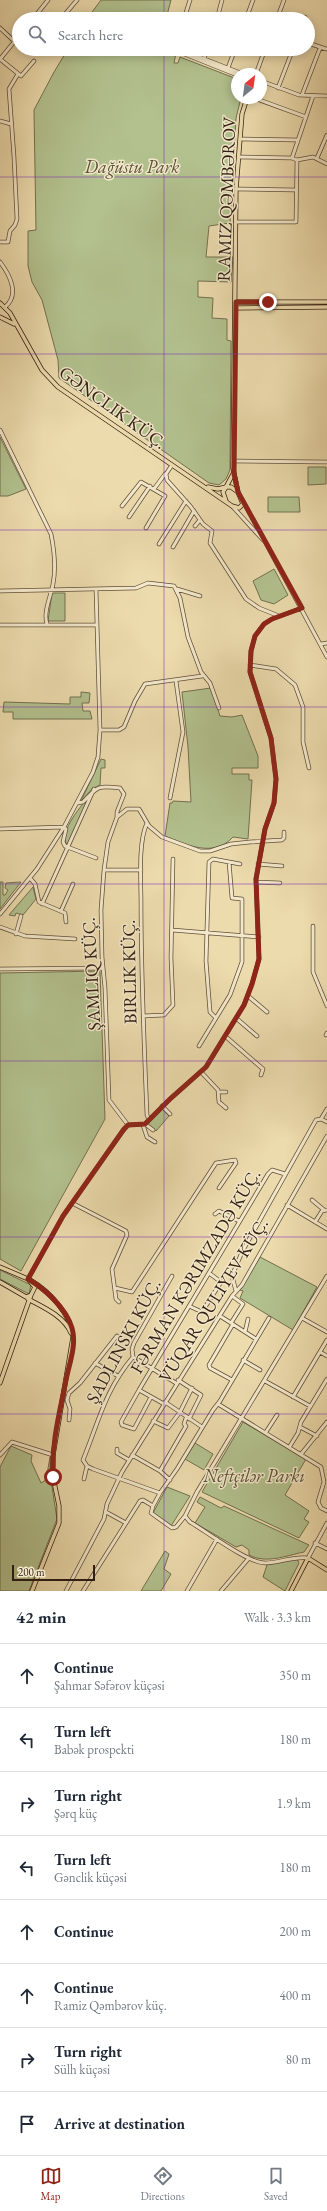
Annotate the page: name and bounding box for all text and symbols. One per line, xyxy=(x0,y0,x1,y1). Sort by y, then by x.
search box xyxy=(12,12,315,56)
icon: search xyxy=(26,23,48,45)
text: Search here xyxy=(58,25,123,44)
north arrow xyxy=(231,68,267,104)
street label: RAMIZ QƏMBƏROV xyxy=(212,115,240,282)
park label: Dağüstu Park xyxy=(84,155,179,179)
route end xyxy=(259,293,277,311)
street label: GƏNCLIK KÜÇ. xyxy=(55,360,171,454)
street label: ŞAMLIQ KÜÇ. xyxy=(77,917,105,1031)
street label: BIRLIK KÜÇ. xyxy=(117,920,141,1024)
street label: FƏRMAN KƏRIMZADƏ KÜÇ. xyxy=(125,1164,265,1378)
street label: VÜQAR QULIYEV KÜÇ. xyxy=(153,1213,273,1387)
street label: ŞADLINSKI KÜÇ. xyxy=(80,1275,166,1407)
park label: Neftçilər Parkı xyxy=(202,1464,305,1488)
route start xyxy=(44,1468,62,1486)
scale bar xyxy=(12,1563,95,1582)
text: 200 m xyxy=(18,1565,45,1579)
text: 42 min xyxy=(16,1606,66,1628)
text: Walk · 3.3 km xyxy=(244,1609,311,1626)
text: Continue xyxy=(54,1658,114,1677)
icon: ahead xyxy=(16,1665,38,1687)
text: 350 m xyxy=(280,1667,311,1684)
text: Şahmar Səfərov küçəsi xyxy=(54,1677,165,1694)
text: Turn left xyxy=(54,1722,111,1741)
icon: left xyxy=(16,1729,38,1751)
text: 180 m xyxy=(280,1731,311,1748)
text: Babək prospekti xyxy=(54,1741,134,1758)
text: Turn right xyxy=(54,1786,122,1805)
icon: right xyxy=(16,1793,38,1815)
text: 1.9 km xyxy=(277,1795,311,1812)
text: Şərq küç xyxy=(54,1805,97,1822)
text: Turn left xyxy=(54,1850,111,1869)
icon: left xyxy=(16,1857,38,1879)
text: 180 m xyxy=(280,1859,311,1876)
text: Gənclik küçəsi xyxy=(54,1869,127,1886)
icon: ahead xyxy=(16,1921,38,1943)
text: Continue xyxy=(54,1922,114,1941)
text: 200 m xyxy=(280,1923,311,1940)
text: Continue xyxy=(54,1978,114,1997)
icon: ahead xyxy=(16,1985,38,2007)
text: 400 m xyxy=(280,1987,311,2004)
text: Ramiz Qəmbərov küç. xyxy=(54,1997,167,2014)
text: Turn right xyxy=(54,2042,122,2061)
icon: right xyxy=(16,2049,38,2071)
text: 80 m xyxy=(286,2051,311,2068)
text: Sülh küçəsi xyxy=(54,2061,110,2078)
icon: arrive xyxy=(16,2113,38,2135)
text: Arrive at destination xyxy=(54,2114,185,2133)
tab: Map xyxy=(40,2165,62,2203)
tab: Directions xyxy=(141,2165,185,2203)
tab: Saved xyxy=(264,2165,287,2203)

